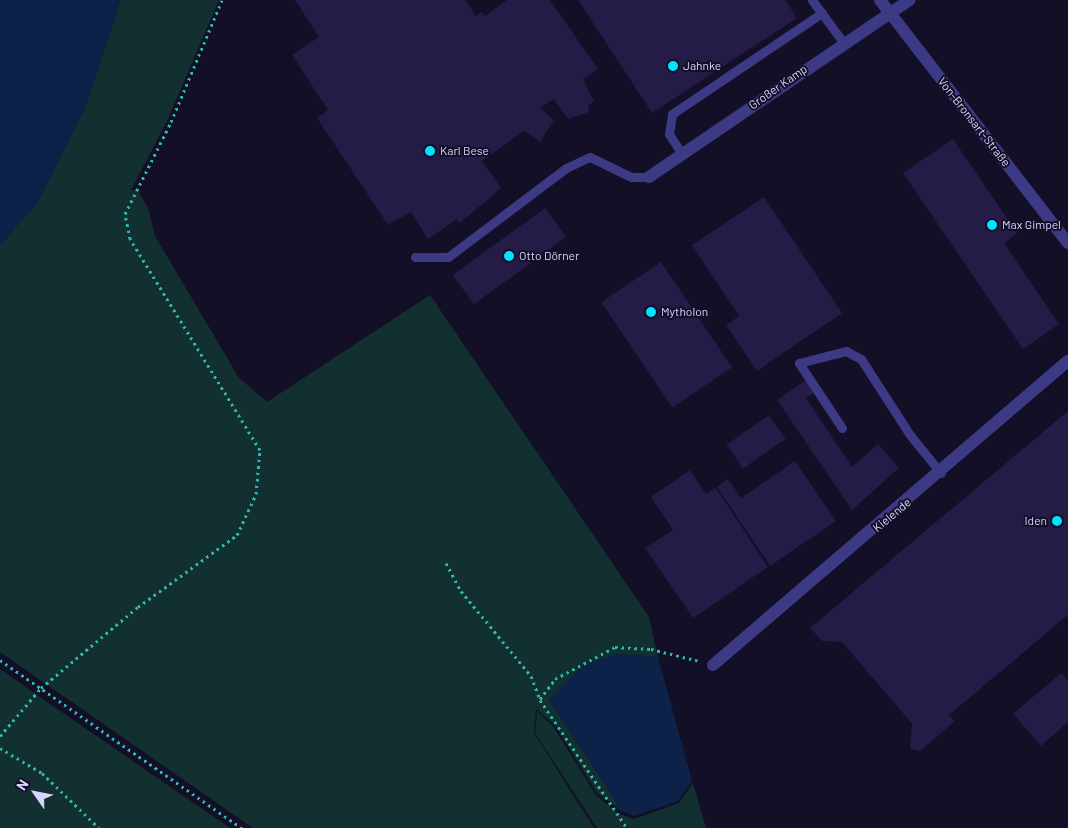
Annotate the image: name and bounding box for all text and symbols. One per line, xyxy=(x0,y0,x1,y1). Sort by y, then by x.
place label: Jahnke xyxy=(683,59,721,73)
marker: Jahnke xyxy=(667,60,679,72)
street label: Großer Kamp xyxy=(746,62,810,112)
street label: Von-Bronsart-Straße xyxy=(935,75,1013,169)
place label: Karl Bese xyxy=(440,144,489,158)
marker: Karl Bese xyxy=(424,145,436,157)
place label: Max Gimpel xyxy=(1002,218,1061,232)
marker: Max Gimpel xyxy=(986,219,998,231)
place label: Otto Dörner xyxy=(519,249,579,263)
marker: Otto Dörner xyxy=(503,250,515,262)
place label: Mytholon xyxy=(661,305,708,319)
marker: Mytholon xyxy=(645,306,657,318)
street label: Kielende xyxy=(870,495,914,535)
place label: Iden xyxy=(1024,514,1047,528)
marker: Iden xyxy=(1051,515,1063,527)
north arrow xyxy=(10,768,60,818)
text: N xyxy=(12,776,32,793)

